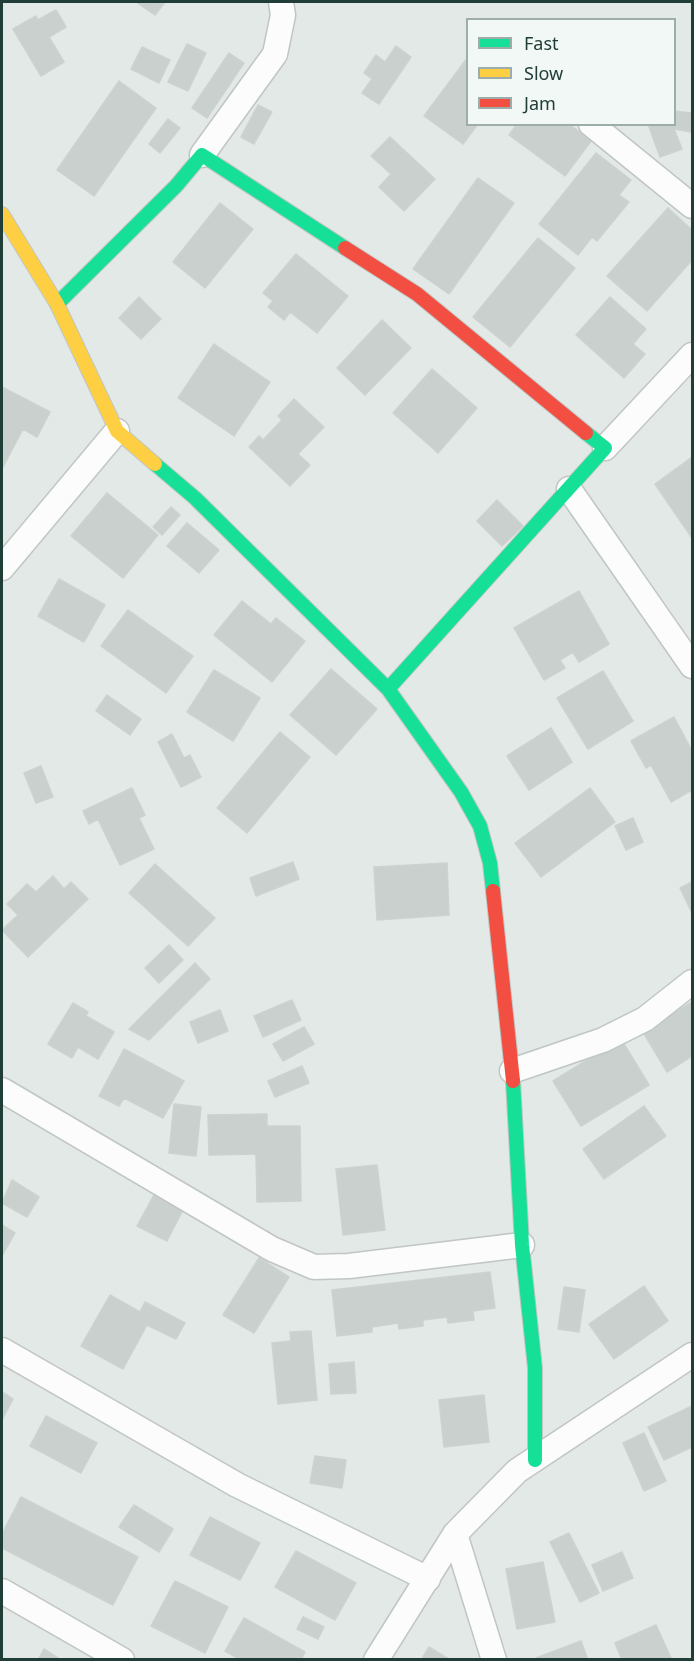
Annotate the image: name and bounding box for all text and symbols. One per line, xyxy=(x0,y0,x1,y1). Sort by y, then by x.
legend xyxy=(466,18,676,126)
text: Fast xyxy=(524,31,559,55)
text: Slow xyxy=(524,61,563,85)
text: Jam xyxy=(524,91,556,115)

